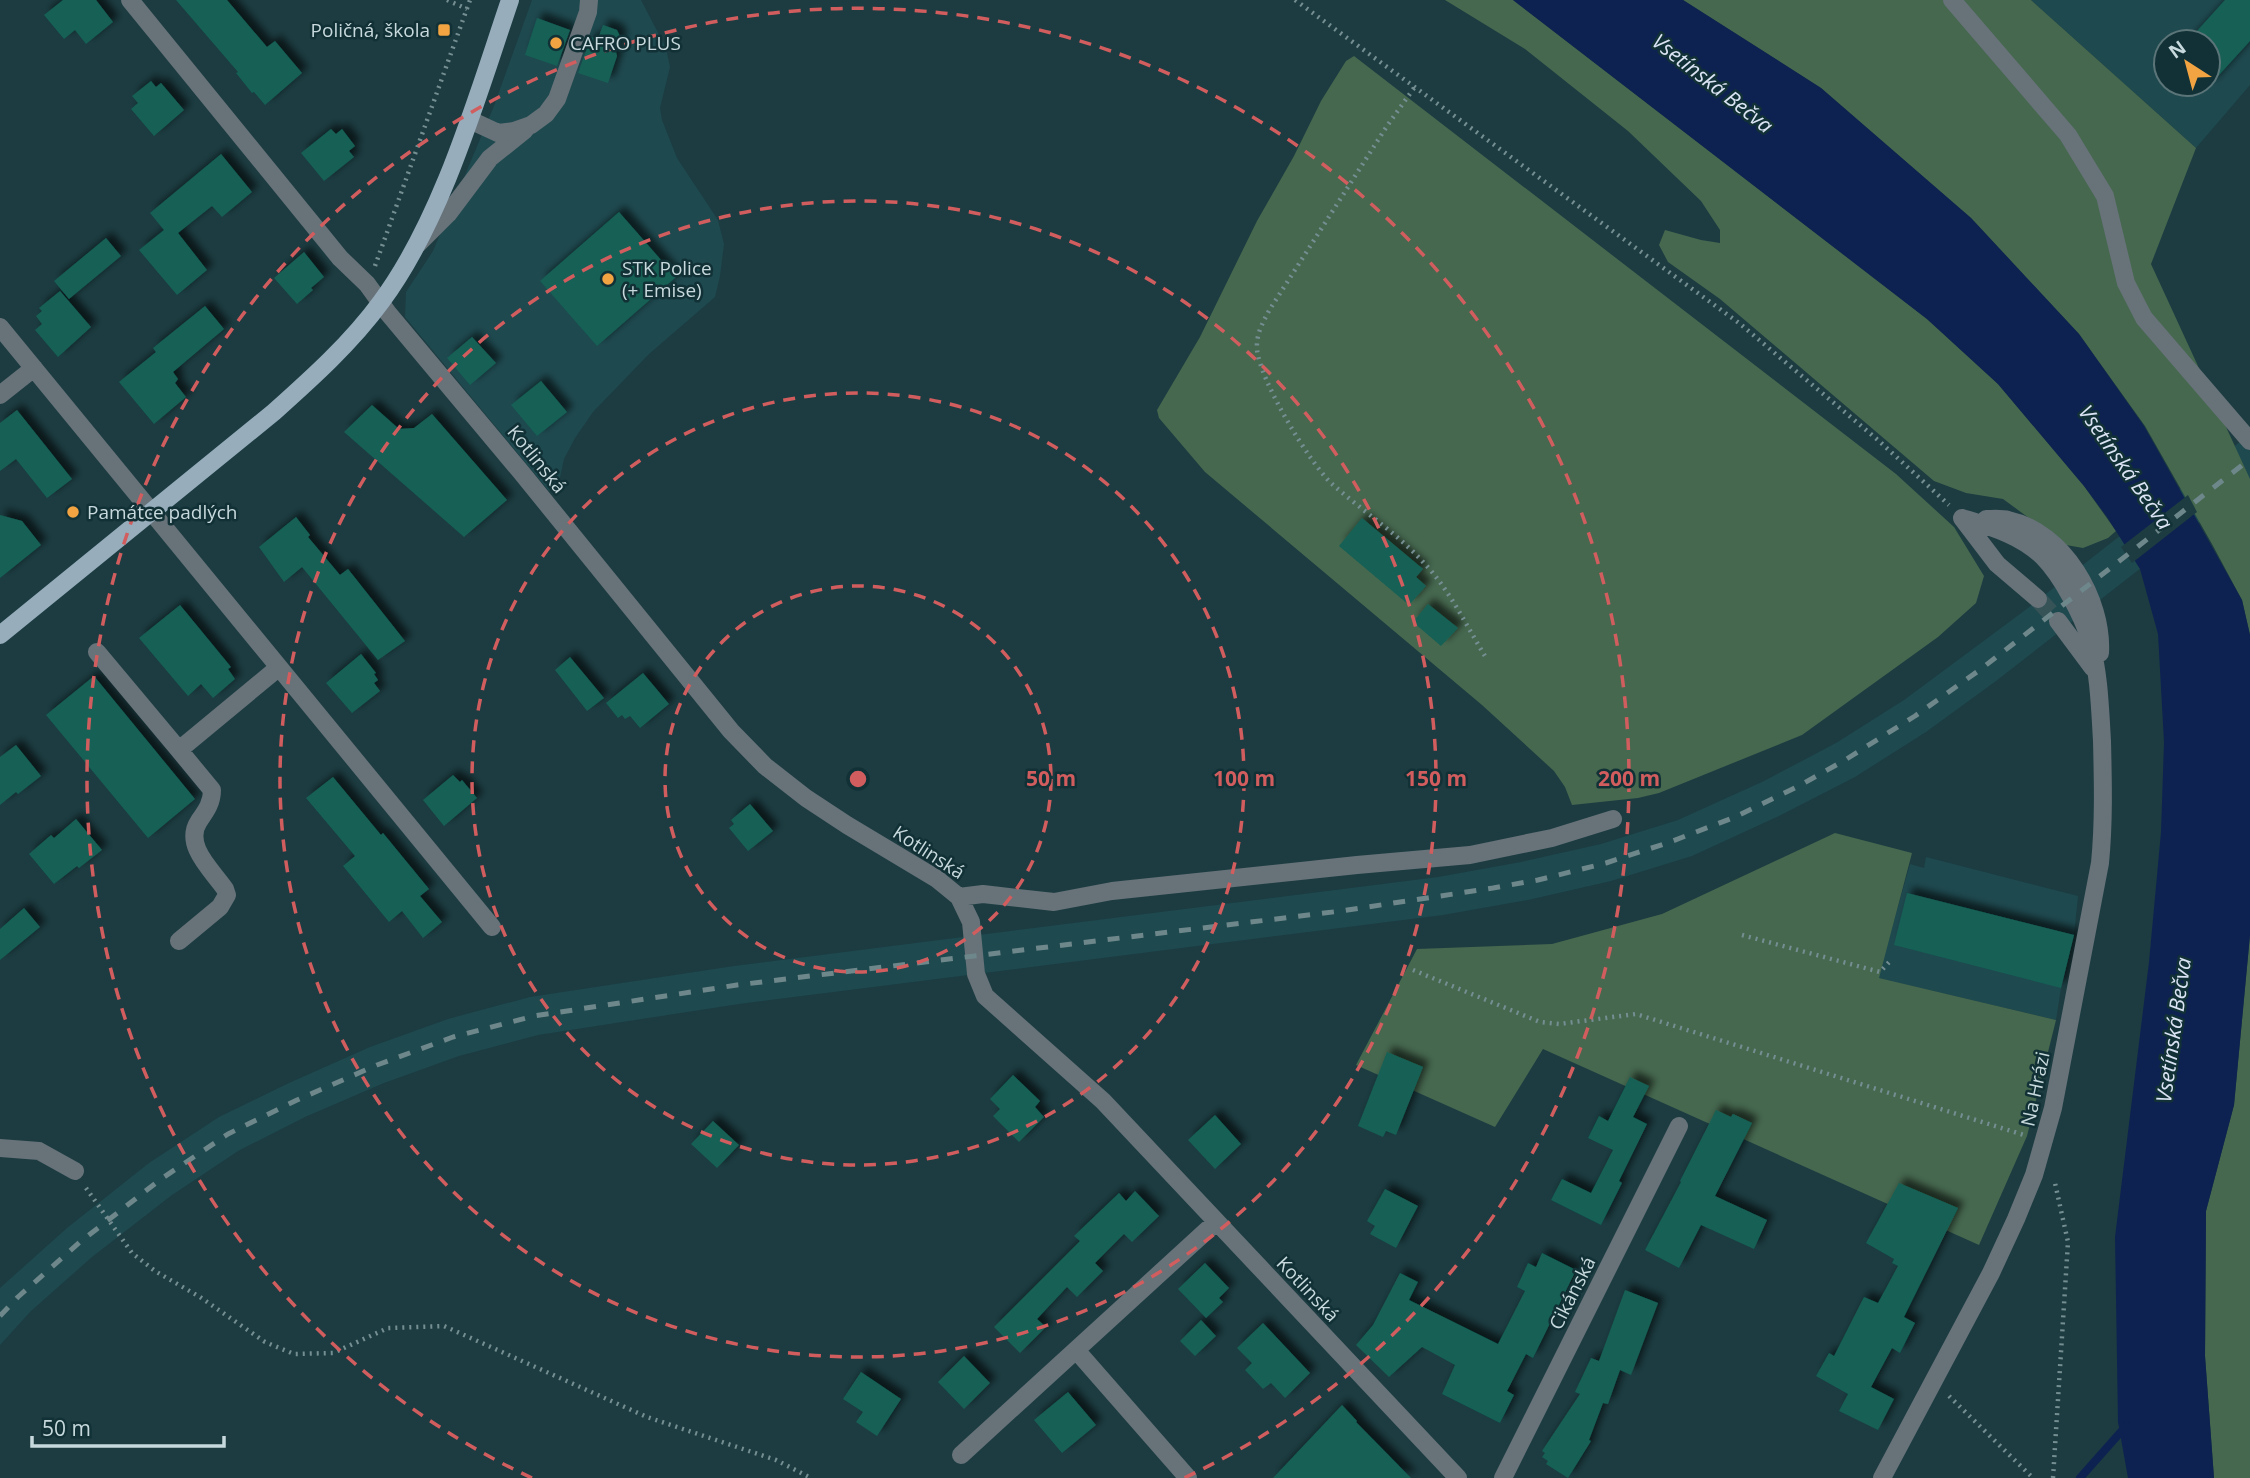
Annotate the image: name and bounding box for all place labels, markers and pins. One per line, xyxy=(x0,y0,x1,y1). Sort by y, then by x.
place label: Poličná, škola xyxy=(311,17,430,43)
marker: Poličná, škola xyxy=(436,22,452,38)
place label: CAFRO PLUS xyxy=(570,30,681,56)
marker: CAFRO PLUS xyxy=(548,35,564,51)
place label: STK Police (+ Emise) xyxy=(622,255,712,303)
marker: STK Police (+ Emise) xyxy=(600,271,616,287)
place label: Památce padlých xyxy=(87,499,238,525)
marker: Památce padlých xyxy=(65,504,81,520)
centre of rings xyxy=(846,767,870,791)

